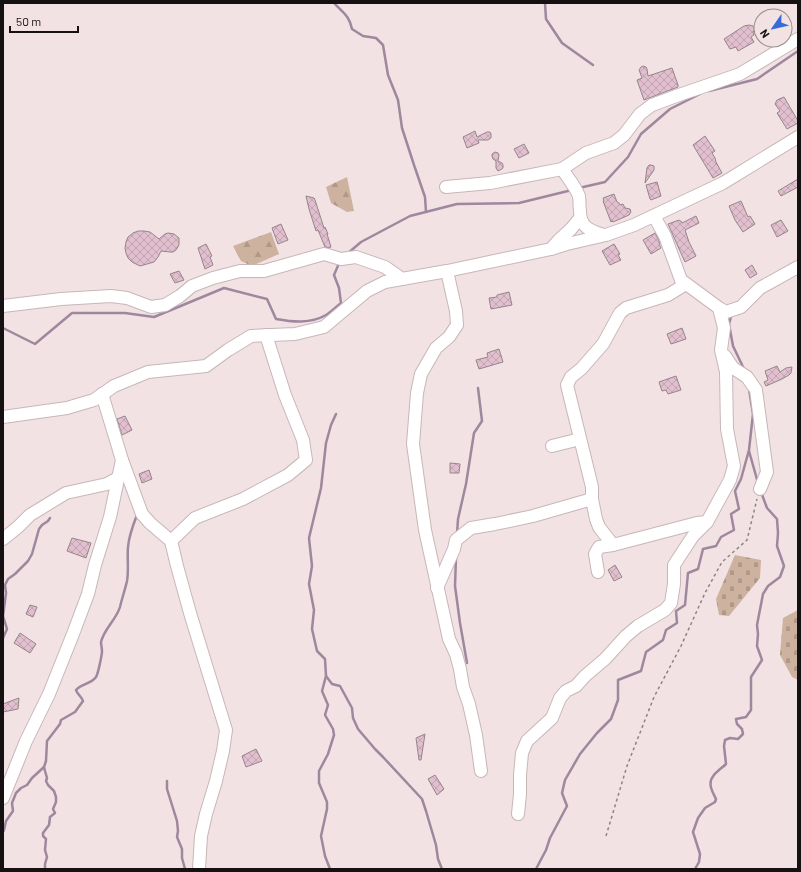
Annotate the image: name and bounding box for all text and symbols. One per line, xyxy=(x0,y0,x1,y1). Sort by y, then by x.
scale bar xyxy=(10,8,78,34)
north arrow xyxy=(753,8,793,48)
text: 50 m xyxy=(16,14,41,28)
text: N xyxy=(757,27,772,41)

